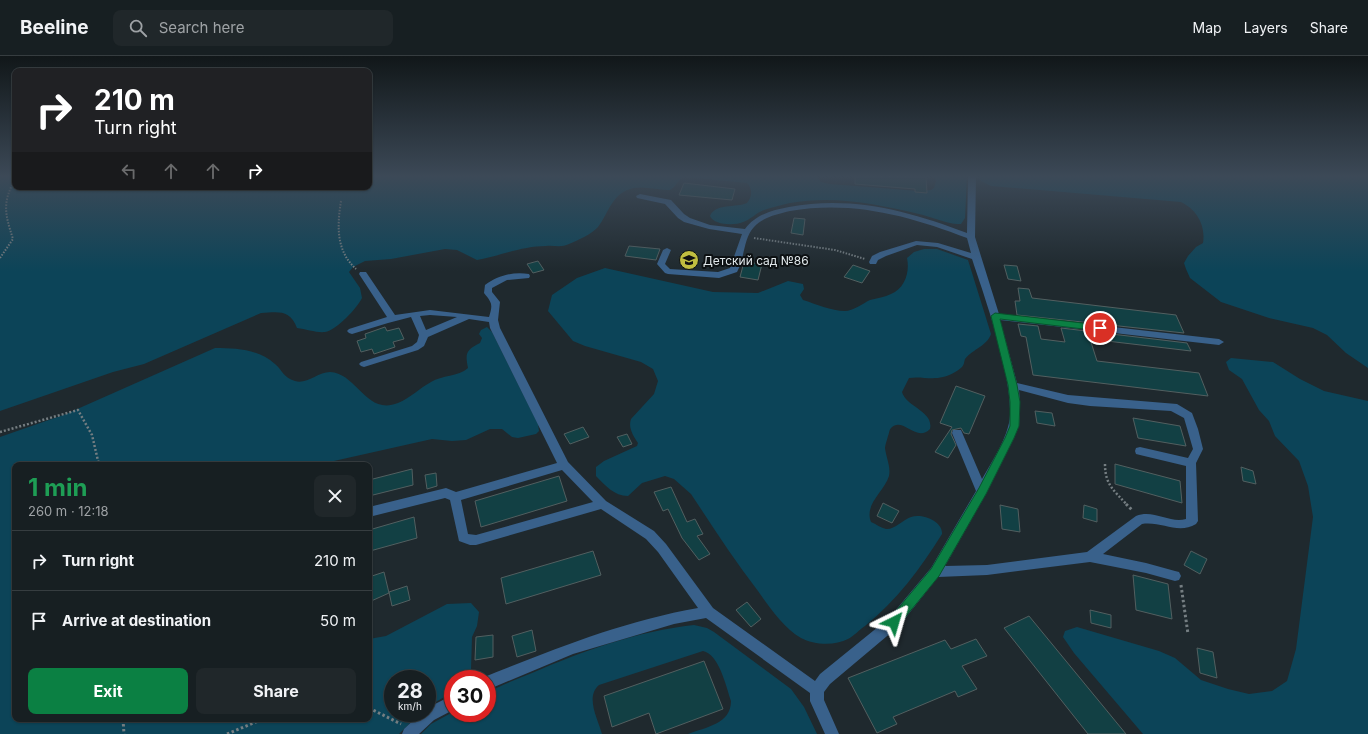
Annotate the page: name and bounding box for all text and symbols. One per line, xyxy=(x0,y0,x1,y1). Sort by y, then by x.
search box xyxy=(113,10,393,46)
text: Beeline xyxy=(20,16,89,39)
icon: search xyxy=(127,17,149,39)
text: Search here xyxy=(159,18,244,37)
text: Map xyxy=(1193,19,1222,36)
text: Layers xyxy=(1244,19,1288,36)
text: Share xyxy=(1310,19,1348,36)
text: 210 m xyxy=(94,83,175,117)
icon: right xyxy=(28,84,80,136)
text: Turn right xyxy=(94,117,177,138)
icon: left xyxy=(118,160,140,182)
icon: ahead xyxy=(160,160,182,182)
icon: ahead xyxy=(202,160,224,182)
icon: right xyxy=(244,160,266,182)
school or university icon: Детский сад №86 xyxy=(678,249,700,271)
place label: Детский сад №86 xyxy=(703,253,809,268)
pin xyxy=(1083,311,1117,345)
icon: arrive xyxy=(1089,317,1111,339)
text: 1 min xyxy=(28,473,87,502)
button: close xyxy=(314,475,356,517)
text: 260 m · 12:18 xyxy=(28,503,109,519)
icon: right xyxy=(28,550,50,572)
text: Turn right xyxy=(62,551,134,570)
text: 210 m xyxy=(314,551,356,570)
position arrow xyxy=(873,601,915,643)
icon: arrive xyxy=(28,610,50,632)
text: Arrive at destination xyxy=(62,611,211,630)
text: 50 m xyxy=(320,611,356,630)
button: Exit xyxy=(28,668,188,714)
button: Share xyxy=(196,668,356,714)
speed limit sign: 30 xyxy=(444,670,496,722)
text: 28 xyxy=(397,679,423,703)
text: km/h xyxy=(398,700,422,712)

